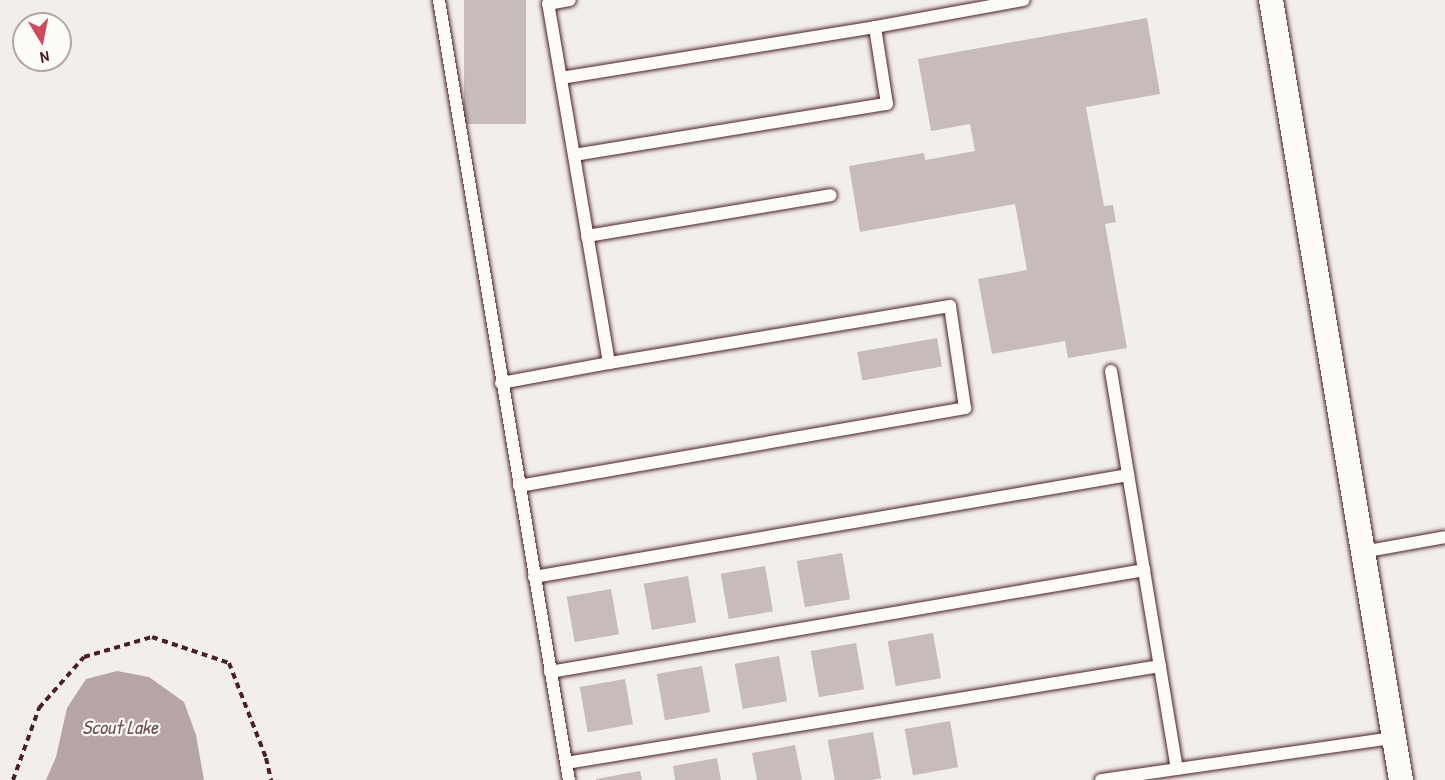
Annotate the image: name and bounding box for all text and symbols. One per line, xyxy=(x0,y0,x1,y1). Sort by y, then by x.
north arrow xyxy=(12,12,72,72)
text: N xyxy=(39,46,51,69)
water label: Scout Lake xyxy=(82,714,158,738)

